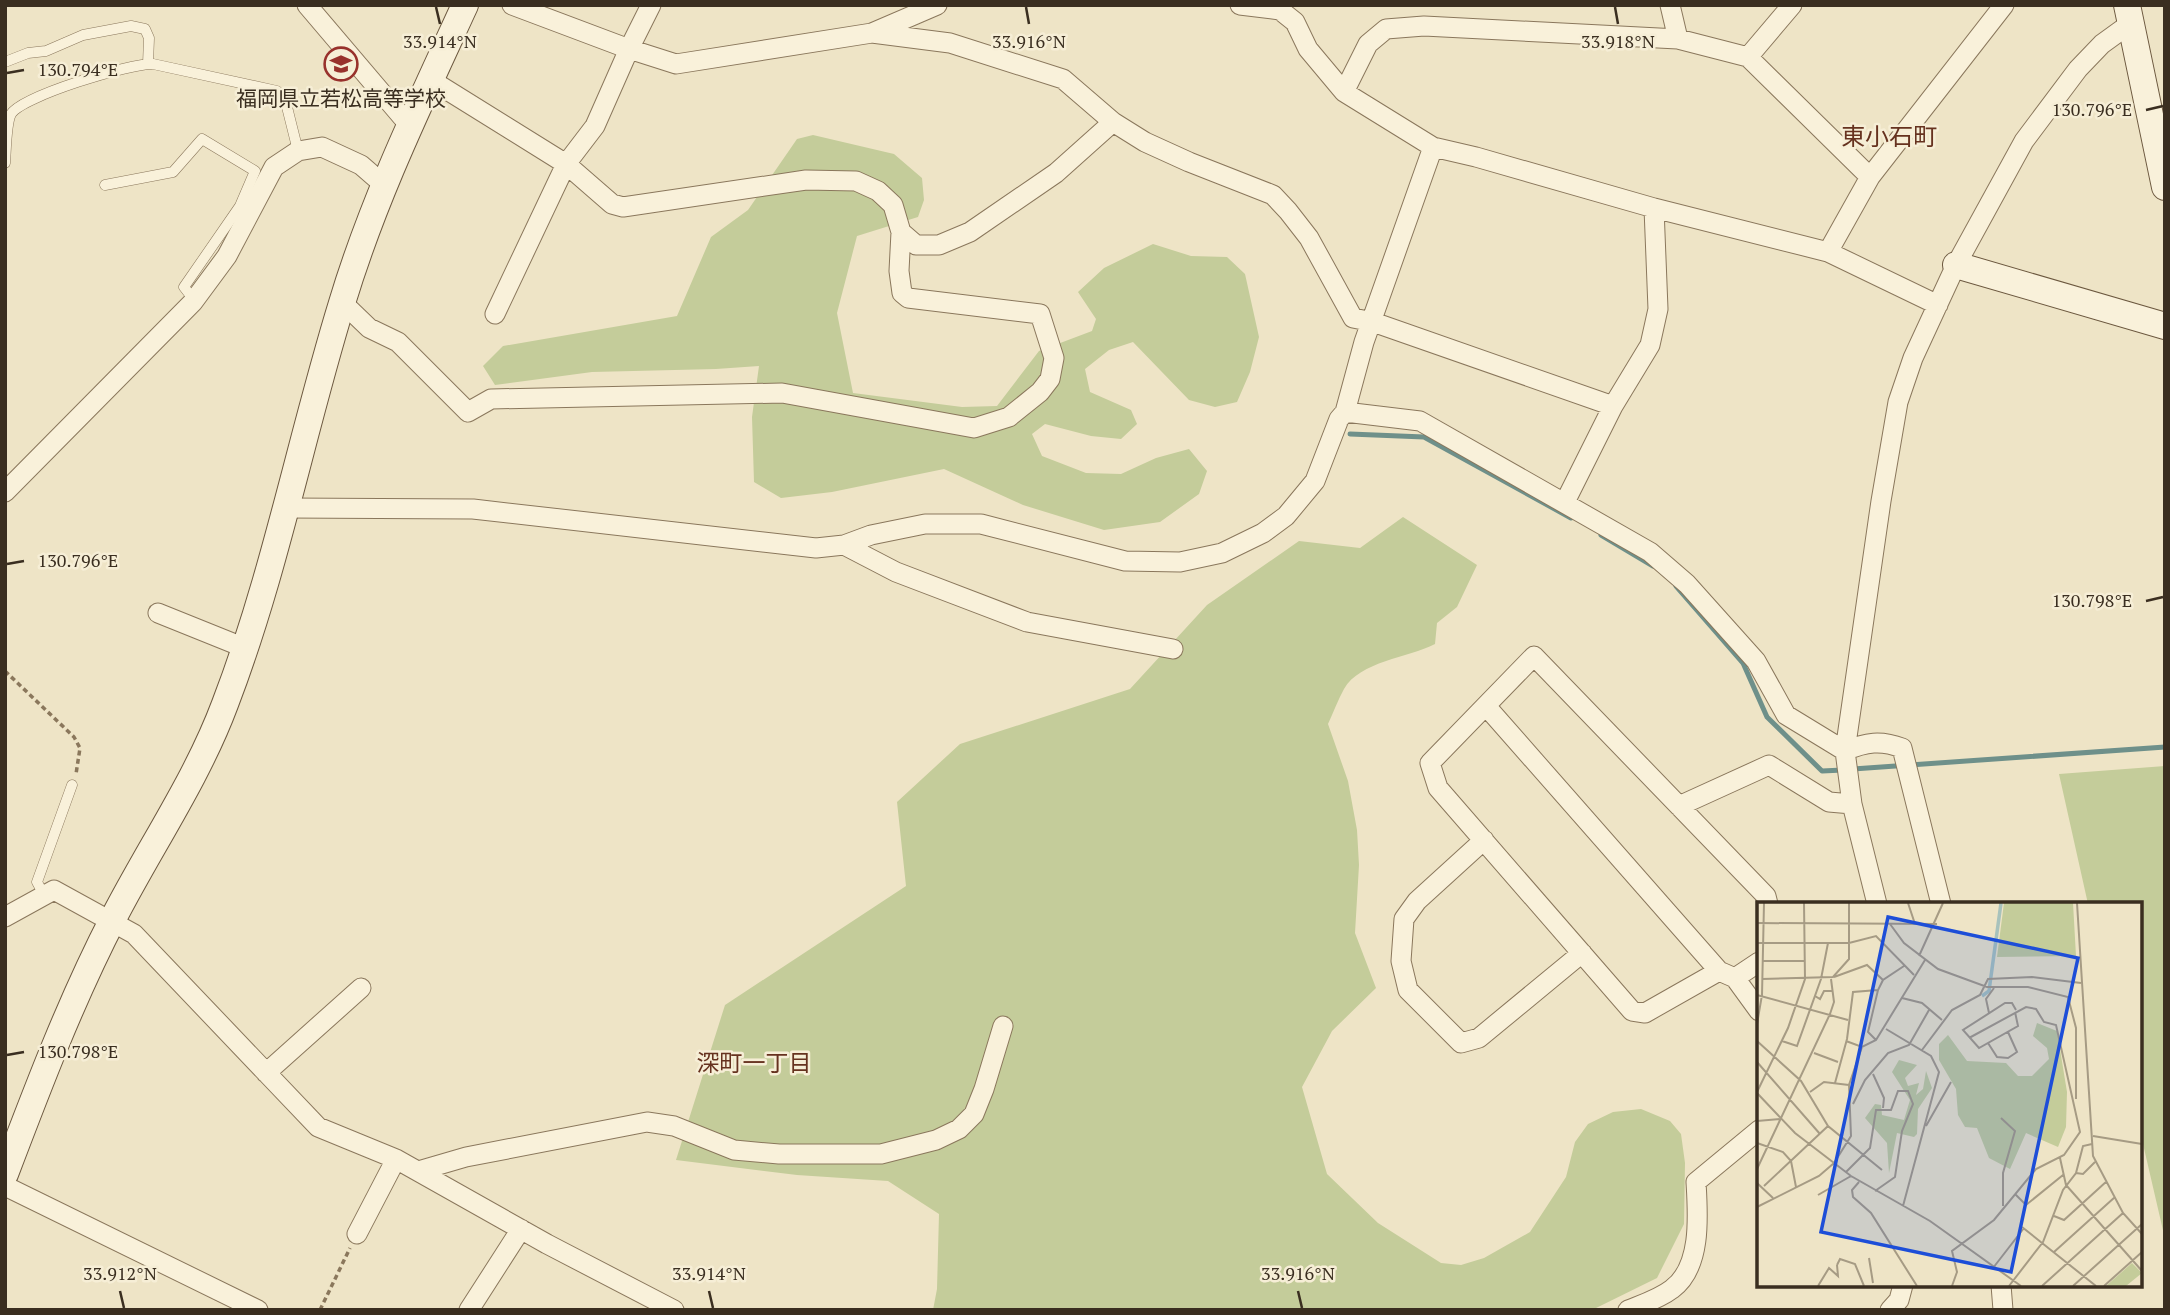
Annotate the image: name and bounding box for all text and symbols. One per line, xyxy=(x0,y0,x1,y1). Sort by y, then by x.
text: 33.914°N xyxy=(403,29,477,53)
text: 33.916°N xyxy=(992,29,1066,53)
text: 33.918°N xyxy=(1581,29,1655,53)
school or university icon: 福岡県立若松高等学校 xyxy=(322,45,360,83)
text: 130.794°E xyxy=(38,57,118,81)
place label: 福岡県立若松高等学校 xyxy=(236,84,446,112)
text: 130.796°E xyxy=(2052,97,2132,121)
district label: 東小石町 xyxy=(1841,120,1937,152)
text: 130.796°E xyxy=(38,548,118,572)
text: 130.798°E xyxy=(2052,588,2132,612)
inset map xyxy=(1757,902,2142,1287)
text: 130.798°E xyxy=(38,1039,118,1063)
district label: 深町一丁目 xyxy=(697,1047,812,1078)
text: 33.912°N xyxy=(83,1261,157,1285)
text: 33.914°N xyxy=(672,1261,746,1285)
text: 33.916°N xyxy=(1261,1261,1335,1285)

